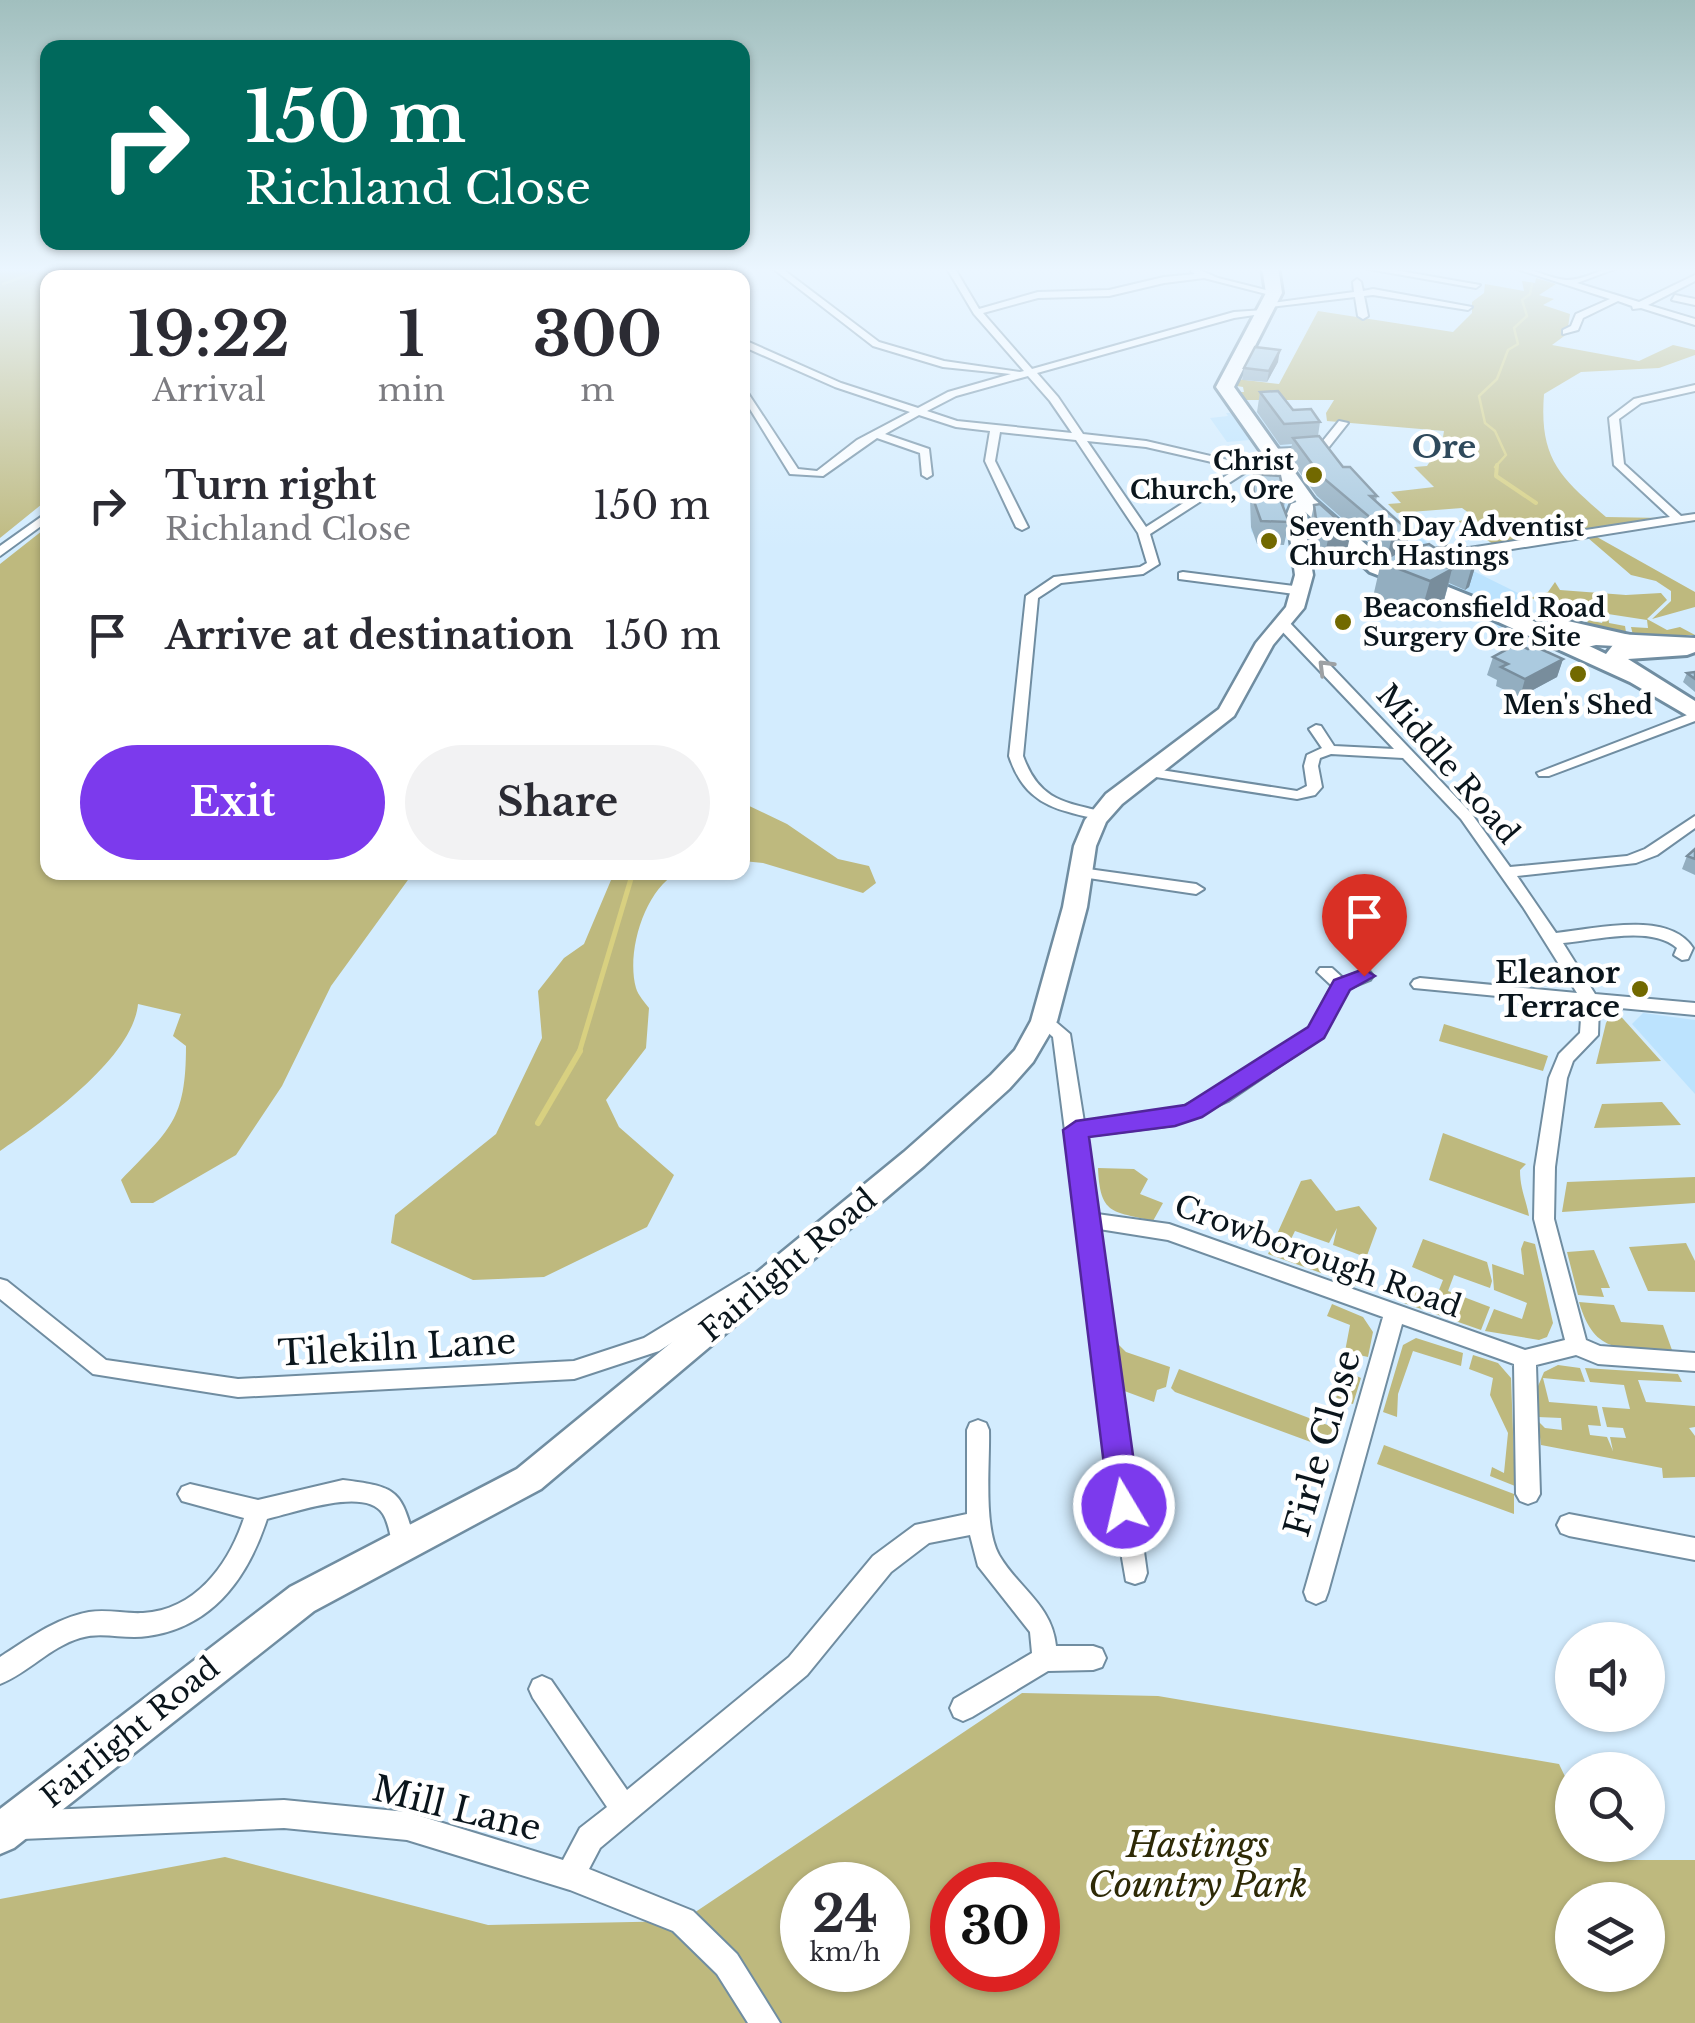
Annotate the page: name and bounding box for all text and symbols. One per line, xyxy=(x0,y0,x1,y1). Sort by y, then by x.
text: 150 m xyxy=(245,74,466,161)
icon: right xyxy=(80,80,210,210)
text: Richland Close xyxy=(245,160,591,216)
text: 19:22 xyxy=(128,298,290,372)
text: 1 xyxy=(398,298,425,372)
text: 300 xyxy=(533,298,662,372)
text: Arrival xyxy=(152,370,266,410)
text: min xyxy=(378,370,445,410)
text: m xyxy=(580,370,615,410)
district label: Ore xyxy=(1412,427,1476,467)
place label: Christ Church, Ore xyxy=(1130,446,1294,506)
text: Turn right xyxy=(165,462,376,509)
marker: Christ Church, Ore xyxy=(1303,464,1325,486)
icon: right xyxy=(80,478,135,533)
text: 150 m xyxy=(593,482,710,529)
text: Richland Close xyxy=(165,509,411,549)
place label: Seventh Day Adventist Church Hastings xyxy=(1289,512,1584,572)
marker: Seventh Day Adventist Church Hastings xyxy=(1258,530,1280,552)
place label: Beaconsfield Road Surgery Ore Site xyxy=(1363,593,1605,653)
icon: arrive xyxy=(80,608,135,663)
marker: Beaconsfield Road Surgery Ore Site xyxy=(1332,611,1354,633)
text: Arrive at destination xyxy=(165,612,574,659)
text: 150 m xyxy=(604,612,721,659)
one-way arrow xyxy=(1319,661,1337,679)
marker: Men's Shed xyxy=(1567,663,1589,685)
street label: Middle Road xyxy=(1369,677,1527,851)
place label: Men's Shed xyxy=(1503,690,1653,721)
button: Exit xyxy=(80,745,385,860)
button: Share xyxy=(405,745,710,860)
pin xyxy=(1322,874,1407,977)
icon: arrive xyxy=(1337,889,1392,944)
place label: Eleanor Terrace xyxy=(1495,954,1620,1025)
marker: Eleanor Terrace xyxy=(1629,978,1651,1000)
street label: Fairlight Road xyxy=(692,1181,884,1349)
street label: Crowborough Road xyxy=(1169,1187,1467,1325)
street label: Tilekiln Lane xyxy=(277,1319,517,1375)
street label: Firle Close xyxy=(1275,1345,1369,1541)
position arrow xyxy=(1072,1454,1176,1558)
map controls xyxy=(1555,1622,1665,1992)
button: sound xyxy=(1555,1622,1665,1732)
street label: Fairlight Road xyxy=(33,1649,227,1815)
button: search xyxy=(1555,1752,1665,1862)
street label: Mill Lane xyxy=(368,1766,546,1850)
park label: Hastings Country Park xyxy=(1088,1823,1308,1906)
speed limit sign: 30 xyxy=(930,1862,1060,1992)
button: layers xyxy=(1555,1882,1665,1992)
text: 24 xyxy=(812,1883,878,1946)
text: km/h xyxy=(810,1937,880,1968)

